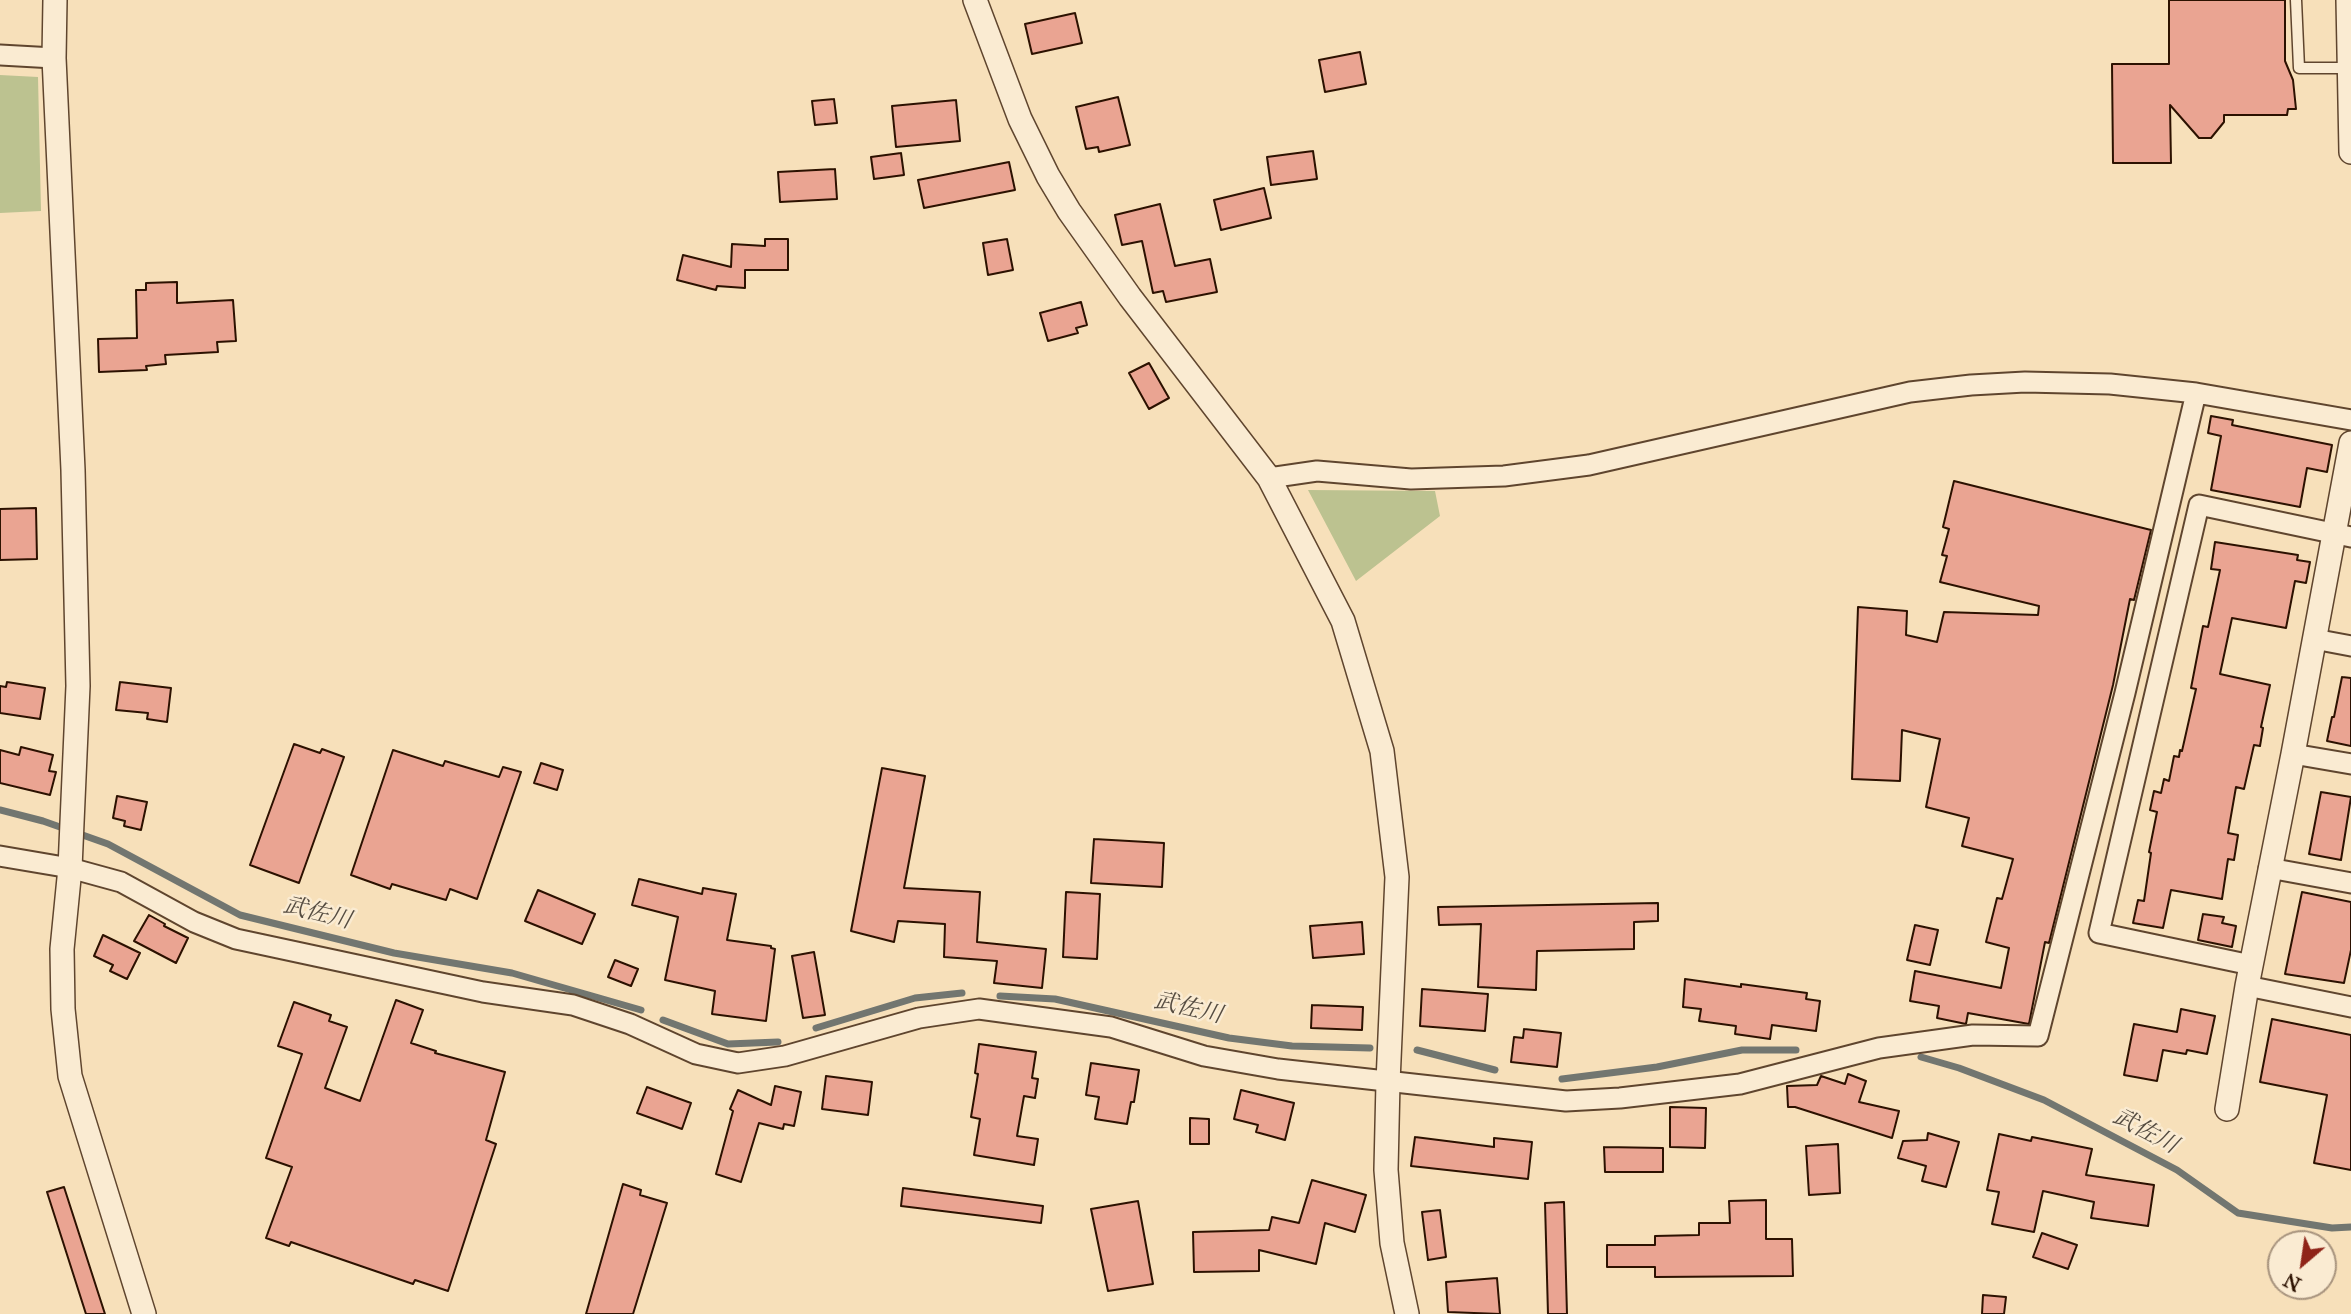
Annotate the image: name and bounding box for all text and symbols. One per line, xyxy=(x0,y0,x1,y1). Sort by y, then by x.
water label: 武佐川 xyxy=(280,892,354,936)
water label: 武佐川 xyxy=(1151,988,1225,1030)
water label: 武佐川 xyxy=(2108,1104,2182,1160)
north arrow xyxy=(2267,1230,2337,1300)
text: N xyxy=(2280,1268,2305,1296)

